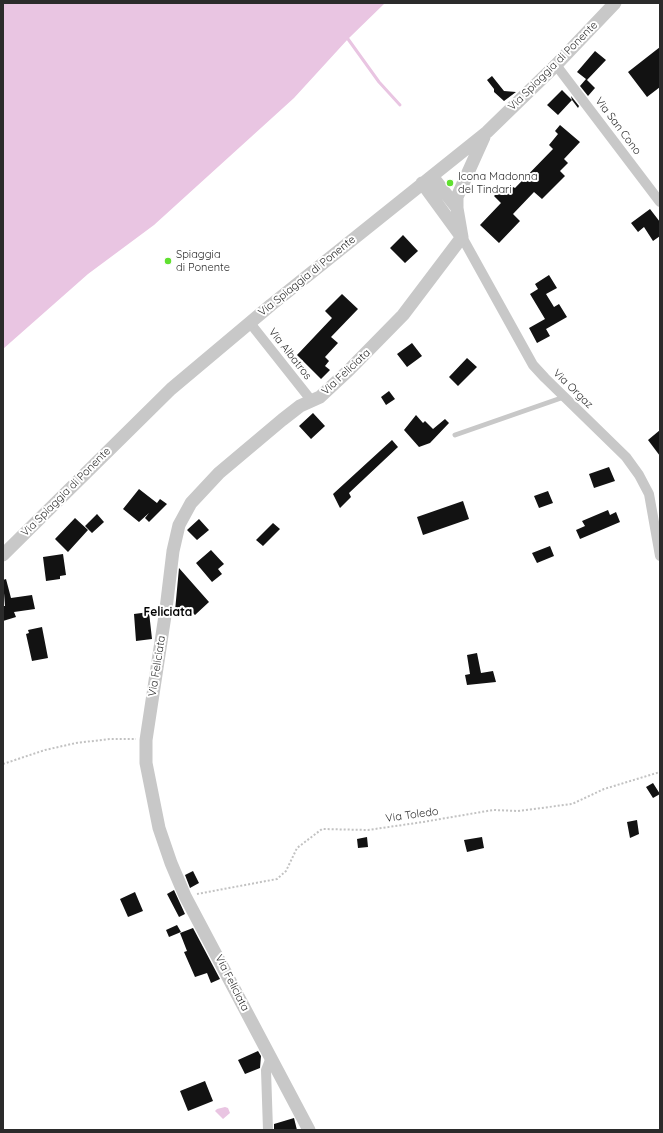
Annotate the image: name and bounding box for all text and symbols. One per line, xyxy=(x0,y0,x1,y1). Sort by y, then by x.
street label: Via Spiaggia di Ponente xyxy=(506,19,600,113)
street label: Via San Cono xyxy=(592,95,644,157)
place label: Icona Madonna del Tindari xyxy=(458,170,538,196)
marker: Icona Madonna del Tindari xyxy=(445,178,455,188)
street label: Via Spiaggia di Ponente xyxy=(256,233,358,319)
place label: Spiaggia di Ponente xyxy=(176,248,230,274)
marker: Spiaggia di Ponente xyxy=(163,256,173,266)
street label: Via Albatros xyxy=(266,326,314,382)
street label: Via Feliciata xyxy=(319,346,373,398)
street label: Via Orgaz xyxy=(550,367,596,411)
street label: Via Spiaggia di Ponente xyxy=(19,445,113,539)
district label: Feliciata xyxy=(144,605,192,619)
street label: Via Feliciata xyxy=(146,635,168,697)
street label: Via Toledo xyxy=(385,805,439,825)
street label: Via Feliciata xyxy=(212,953,252,1013)

